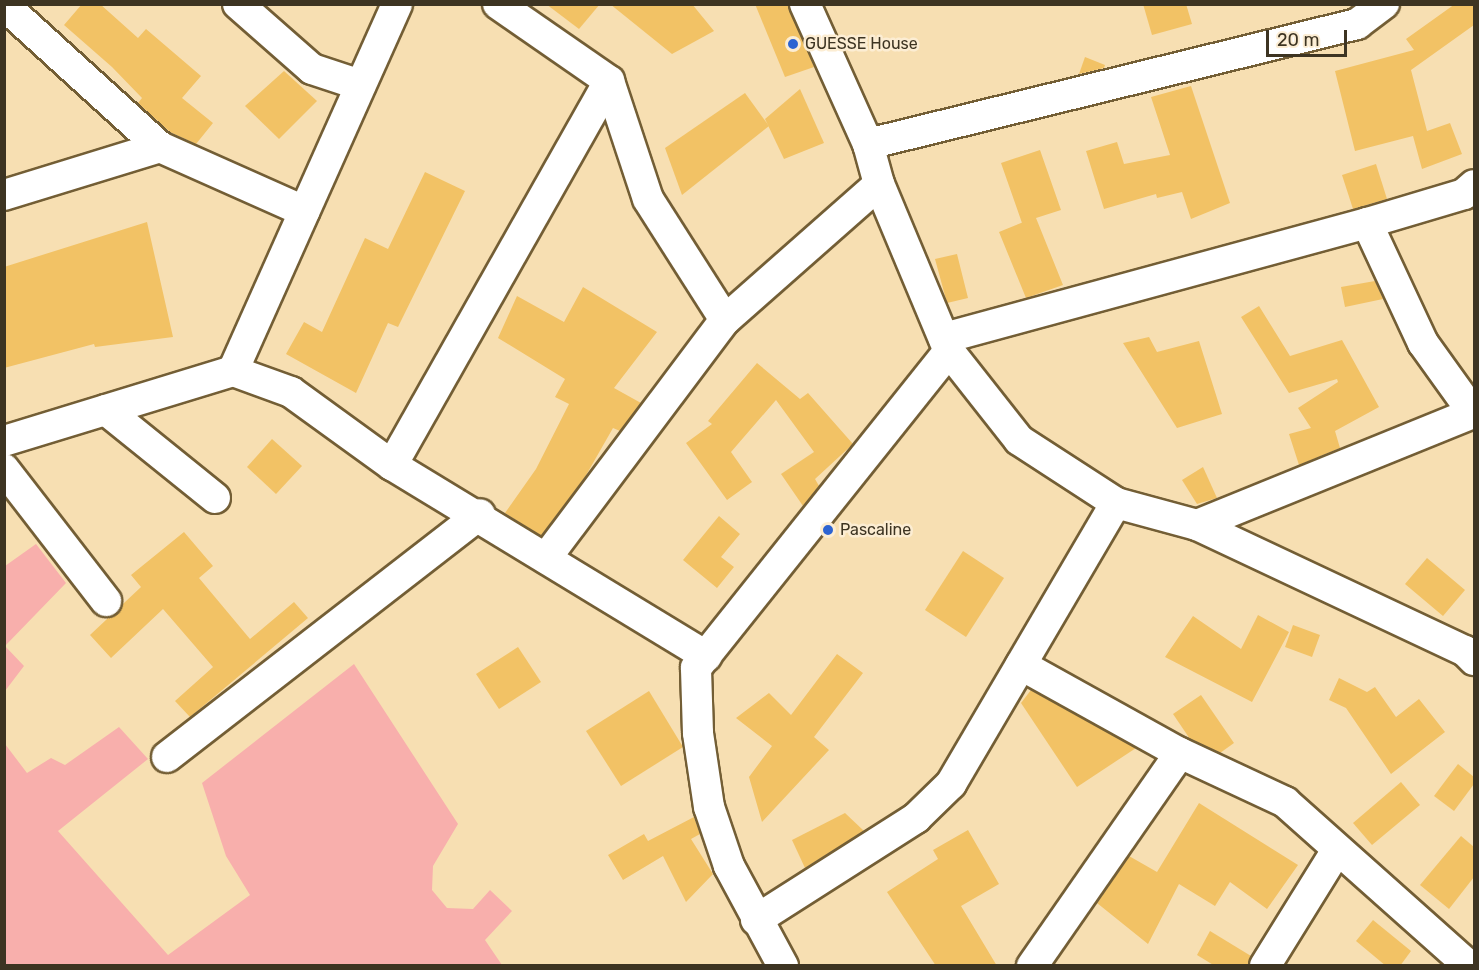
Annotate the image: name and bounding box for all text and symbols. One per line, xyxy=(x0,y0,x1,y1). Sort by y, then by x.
scale bar xyxy=(1269,18,1350,56)
text: 20 m xyxy=(1277,29,1319,51)
place label: GUESSE House xyxy=(805,34,918,54)
marker: GUESSE House xyxy=(786,37,800,51)
place label: Pascaline xyxy=(840,520,911,540)
marker: Pascaline xyxy=(821,523,835,537)

